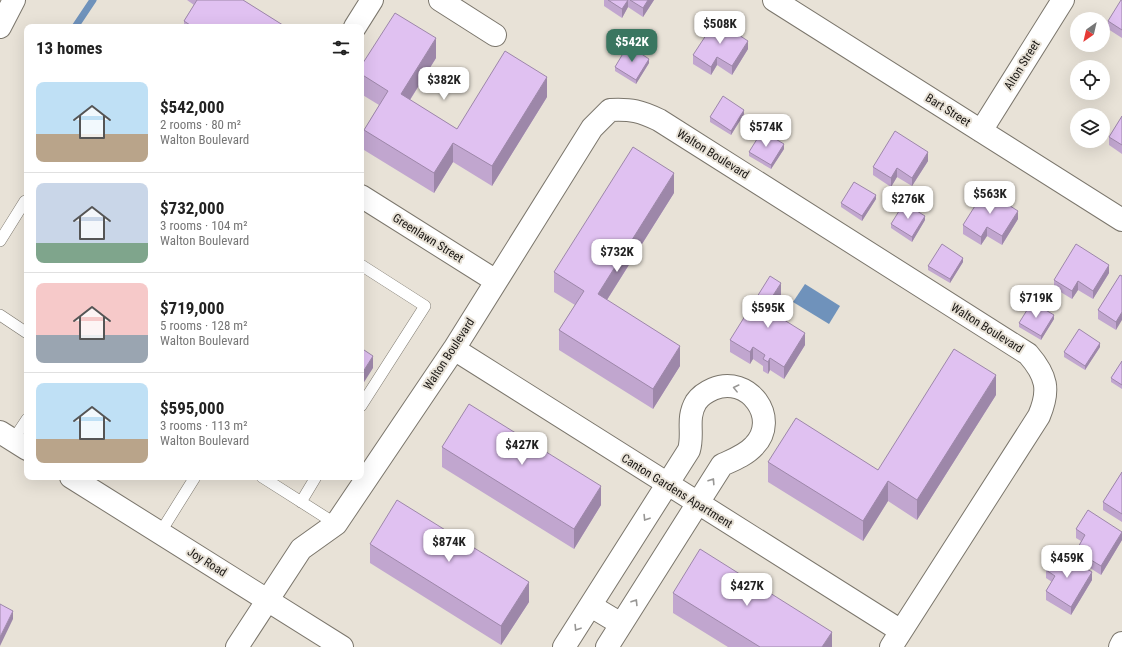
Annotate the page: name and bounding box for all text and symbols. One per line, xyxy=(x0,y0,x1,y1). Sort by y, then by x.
pin: $508K xyxy=(692,11,748,45)
north arrow xyxy=(1070,12,1110,52)
map controls xyxy=(1070,12,1110,148)
text: $508K xyxy=(703,16,737,31)
pin: $542K xyxy=(604,29,660,63)
text: $542K xyxy=(615,34,649,49)
icon: filters xyxy=(330,37,352,59)
street label: Alton Street xyxy=(1001,37,1043,92)
text: 13 homes xyxy=(36,38,102,58)
button: locate xyxy=(1070,60,1110,100)
pin: $382K xyxy=(416,67,472,101)
text: $382K xyxy=(427,72,461,87)
street label: Bart Street xyxy=(923,91,974,130)
text: $542,000 xyxy=(160,97,224,117)
icon: home xyxy=(68,98,116,146)
button: layers xyxy=(1070,108,1110,148)
pin: $574K xyxy=(738,114,794,148)
text: 2 rooms · 80 m² xyxy=(160,117,241,132)
text: $574K xyxy=(749,119,783,134)
street label: Walton Boulevard xyxy=(674,126,752,182)
text: Walton Boulevard xyxy=(160,132,249,147)
pin: $563K xyxy=(962,181,1018,215)
pin: $276K xyxy=(880,186,936,220)
text: $563K xyxy=(973,186,1007,201)
text: $276K xyxy=(891,191,925,206)
text: $732,000 xyxy=(160,198,224,218)
icon: home xyxy=(68,199,116,247)
street label: Greenlawn Street xyxy=(390,211,466,266)
text: 3 rooms · 104 m² xyxy=(160,218,247,233)
text: Walton Boulevard xyxy=(160,233,249,248)
pin: $732K xyxy=(589,239,645,273)
text: $732K xyxy=(600,244,634,259)
pin: $719K xyxy=(1008,285,1064,319)
text: $719K xyxy=(1019,290,1053,305)
pin: $595K xyxy=(740,295,796,329)
text: $719,000 xyxy=(160,298,224,318)
icon: home xyxy=(68,299,116,347)
text: $595K xyxy=(751,300,785,315)
street label: Walton Boulevard xyxy=(948,300,1026,356)
street label: Walton Boulevard xyxy=(421,316,477,392)
text: 5 rooms · 128 m² xyxy=(160,318,247,333)
text: Walton Boulevard xyxy=(160,333,249,348)
one-way arrow xyxy=(733,384,740,393)
text: $595,000 xyxy=(160,398,224,418)
icon: home xyxy=(68,399,116,447)
text: 3 rooms · 113 m² xyxy=(160,418,247,433)
pin: $427K xyxy=(494,432,550,466)
text: Walton Boulevard xyxy=(160,433,249,448)
text: $427K xyxy=(505,437,539,452)
street label: Canton Gardens Apartment xyxy=(619,451,736,531)
one-way arrow xyxy=(708,478,715,485)
one-way arrow xyxy=(644,514,651,521)
pin: $874K xyxy=(421,529,477,563)
text: $874K xyxy=(432,534,466,549)
street label: Joy Road xyxy=(185,545,229,580)
pin: $459K xyxy=(1039,545,1095,579)
text: $459K xyxy=(1050,550,1084,565)
pin: $427K xyxy=(719,573,775,607)
text: $427K xyxy=(730,578,764,593)
one-way arrow xyxy=(630,599,638,606)
one-way arrow xyxy=(575,623,582,630)

